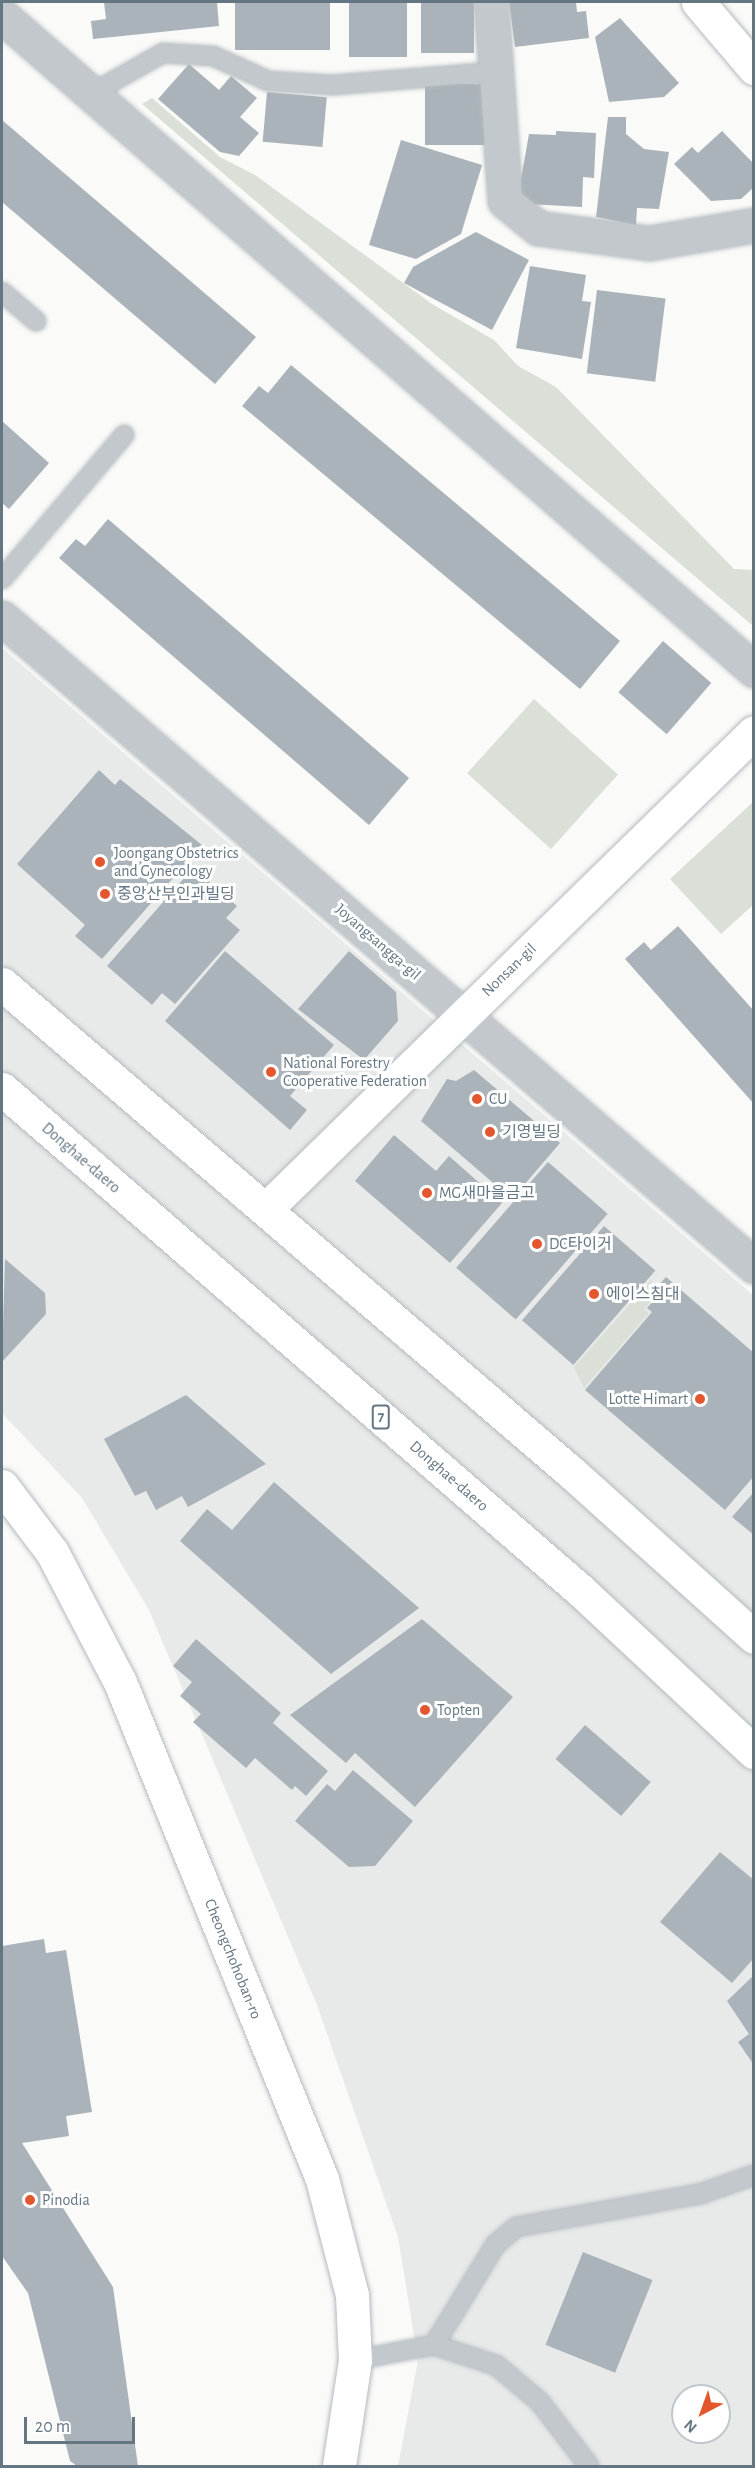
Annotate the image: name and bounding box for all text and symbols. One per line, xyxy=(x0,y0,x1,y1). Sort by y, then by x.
place label: Joongang Obstetrics and Gynecology xyxy=(114,843,239,881)
marker: Joongang Obstetrics and Gynecology xyxy=(91,853,109,871)
place label: 중앙산부인과빌딩 xyxy=(117,884,235,904)
marker: 중앙산부인과빌딩 xyxy=(98,887,112,901)
street label: Joyangsangga-gil xyxy=(331,900,425,984)
street label: Nonsan-gil xyxy=(478,939,540,1001)
place label: National Forestry Cooperative Federation xyxy=(283,1053,427,1091)
marker: National Forestry Cooperative Federation xyxy=(264,1065,278,1079)
place label: CU xyxy=(489,1089,507,1109)
marker: CU xyxy=(470,1092,484,1106)
street label: Donghae-daero xyxy=(38,1119,124,1197)
place label: 기영빌딩 xyxy=(502,1122,561,1142)
marker: 기영빌딩 xyxy=(483,1125,497,1139)
place label: MG새마을금고 xyxy=(439,1183,535,1203)
marker: MG새마을금고 xyxy=(420,1186,434,1200)
place label: DC타이거 xyxy=(549,1234,612,1254)
marker: DC타이거 xyxy=(530,1237,544,1251)
place label: 에이스침대 xyxy=(606,1284,680,1304)
marker: 에이스침대 xyxy=(587,1287,601,1301)
place label: Lotte Himart xyxy=(609,1389,688,1409)
marker: Lotte Himart xyxy=(693,1392,707,1406)
road number: 7 xyxy=(370,1405,392,1429)
street label: Donghae-daero xyxy=(406,1437,492,1515)
place label: Topten xyxy=(437,1700,480,1720)
marker: Topten xyxy=(418,1703,432,1717)
street label: Cheongchohoban-ro xyxy=(200,1896,266,2022)
place label: Pinodia xyxy=(42,2190,90,2210)
marker: Pinodia xyxy=(23,2193,37,2207)
north arrow xyxy=(671,2384,731,2444)
scale bar xyxy=(27,2405,138,2443)
text: N xyxy=(681,2416,700,2436)
text: 20 m xyxy=(35,2418,70,2436)

